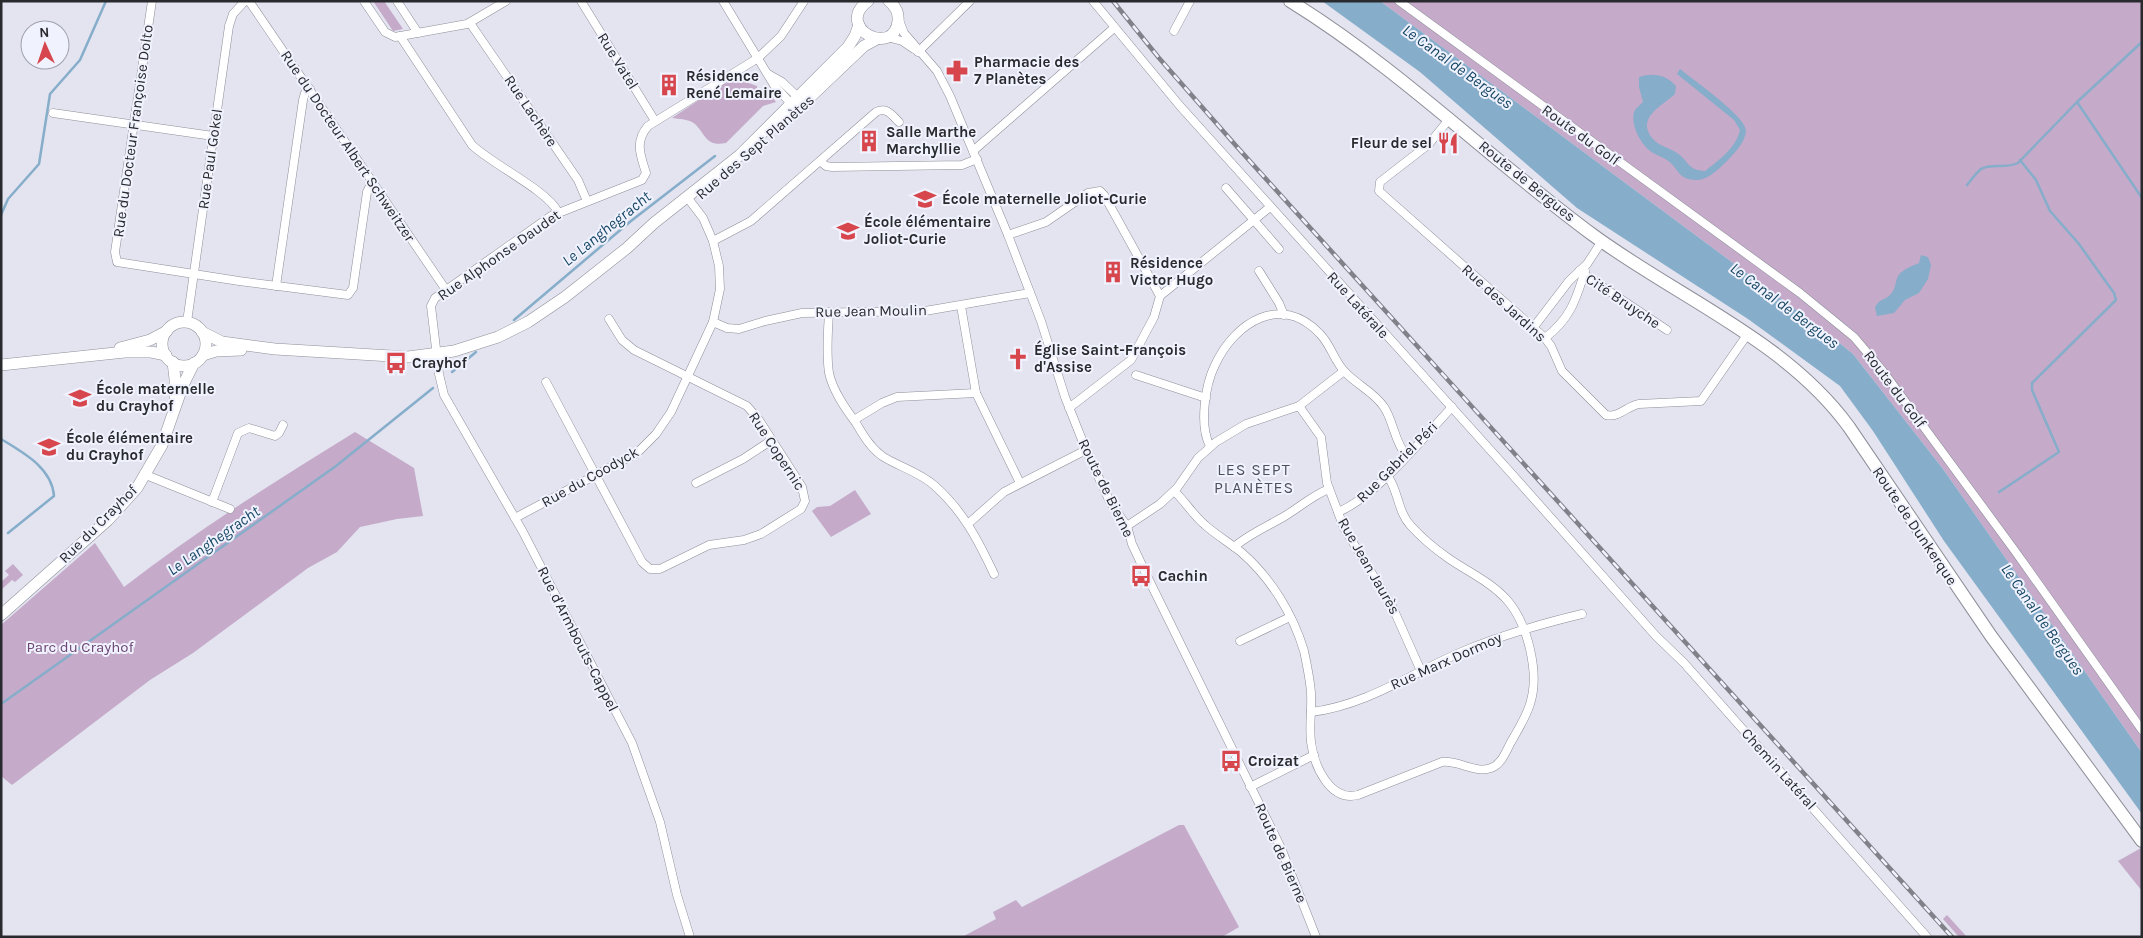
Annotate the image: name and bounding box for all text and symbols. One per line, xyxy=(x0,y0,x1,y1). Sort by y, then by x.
north arrow xyxy=(20,20,70,70)
water label: Le Canal de Bergues xyxy=(1399,20,1517,113)
street label: Rue du Docteur Françoise Dolto xyxy=(109,23,157,239)
text: N xyxy=(39,24,50,41)
street label: Rue Vatel xyxy=(594,29,642,93)
street label: Rue du Docteur Albert Schweitzer xyxy=(277,47,419,246)
place label: Pharmacie des 7 Planètes xyxy=(974,53,1079,88)
pharmacy icon: Pharmacie des 7 Planètes xyxy=(944,58,970,84)
place label: Résidence René Lemaire xyxy=(686,67,782,102)
street label: Rue Lachère xyxy=(500,72,562,150)
building icon: Résidence René Lemaire xyxy=(656,72,682,98)
street label: Rue des Sept Planètes xyxy=(692,91,818,203)
street label: Route du Golf xyxy=(1538,101,1624,170)
street label: Rue Paul Gokel xyxy=(194,108,226,210)
place label: Salle Marthe Marchyllie xyxy=(886,123,976,158)
building icon: Salle Marthe Marchyllie xyxy=(856,128,882,154)
restaurant icon: Fleur de sel xyxy=(1435,130,1461,156)
place label: Fleur de sel xyxy=(1351,134,1432,152)
street label: Route de Bergues xyxy=(1475,137,1579,225)
water label: Le Langhegracht xyxy=(558,186,655,270)
school or university icon: École maternelle Joliot-Curie xyxy=(912,186,938,212)
place label: École maternelle Joliot-Curie xyxy=(942,189,1147,208)
street label: Rue Alphonse Daudet xyxy=(434,206,564,304)
place label: École élémentaire Joliot-Curie xyxy=(864,212,991,248)
school or university icon: École élémentaire Joliot-Curie xyxy=(835,218,861,244)
place label: Résidence Victor Hugo xyxy=(1130,254,1213,289)
water label: Le Canal de Bergues xyxy=(1726,258,1843,353)
building icon: Résidence Victor Hugo xyxy=(1100,259,1126,285)
street label: Rue des Jardins xyxy=(1458,260,1550,346)
street label: Rue Latérale xyxy=(1323,268,1393,342)
street label: Cité Bruyche xyxy=(1582,270,1664,332)
street label: Rue Jean Moulin xyxy=(815,301,927,321)
place label: Église Saint-François d'Assise xyxy=(1034,340,1186,376)
church icon: Église Saint-François d'Assise xyxy=(1005,346,1031,372)
street label: Route du Golf xyxy=(1860,347,1930,432)
bus stop icon: Crayhof xyxy=(383,350,409,376)
place label: Crayhof xyxy=(412,354,468,372)
place label: École maternelle du Crayhof xyxy=(96,379,215,415)
school or university icon: École maternelle du Crayhof xyxy=(67,385,93,411)
street label: Rue Copernic xyxy=(745,408,809,494)
street label: Rue Gabriel Péri xyxy=(1353,418,1441,506)
place label: École élémentaire du Crayhof xyxy=(66,428,193,464)
school or university icon: École élémentaire du Crayhof xyxy=(36,434,62,460)
street label: Route de Bierne xyxy=(1074,436,1138,540)
street label: Rue du Coodyck xyxy=(538,443,642,511)
district label: LES SEPT PLANÈTES xyxy=(1214,460,1294,497)
street label: Route de Dunkerque xyxy=(1869,463,1961,589)
street label: Rue du Crayhof xyxy=(55,481,141,567)
water label: Le Langhegracht xyxy=(163,501,264,579)
street label: Rue Jean Jaurès xyxy=(1334,514,1404,618)
water label: Le Canal de Bergues xyxy=(1997,560,2088,679)
street label: Rue d'Armbouts-Cappel xyxy=(534,563,622,715)
bus stop icon: Cachin xyxy=(1128,563,1154,589)
place label: Cachin xyxy=(1158,567,1208,585)
street label: Rue Marx Dormoy xyxy=(1388,628,1504,694)
park label: Parc du Crayhof xyxy=(26,638,134,656)
street label: Chemin Latéral xyxy=(1738,724,1820,814)
bus stop icon: Croizat xyxy=(1218,748,1244,774)
place label: Croizat xyxy=(1248,752,1299,770)
street label: Route de Bierne xyxy=(1251,800,1311,906)

